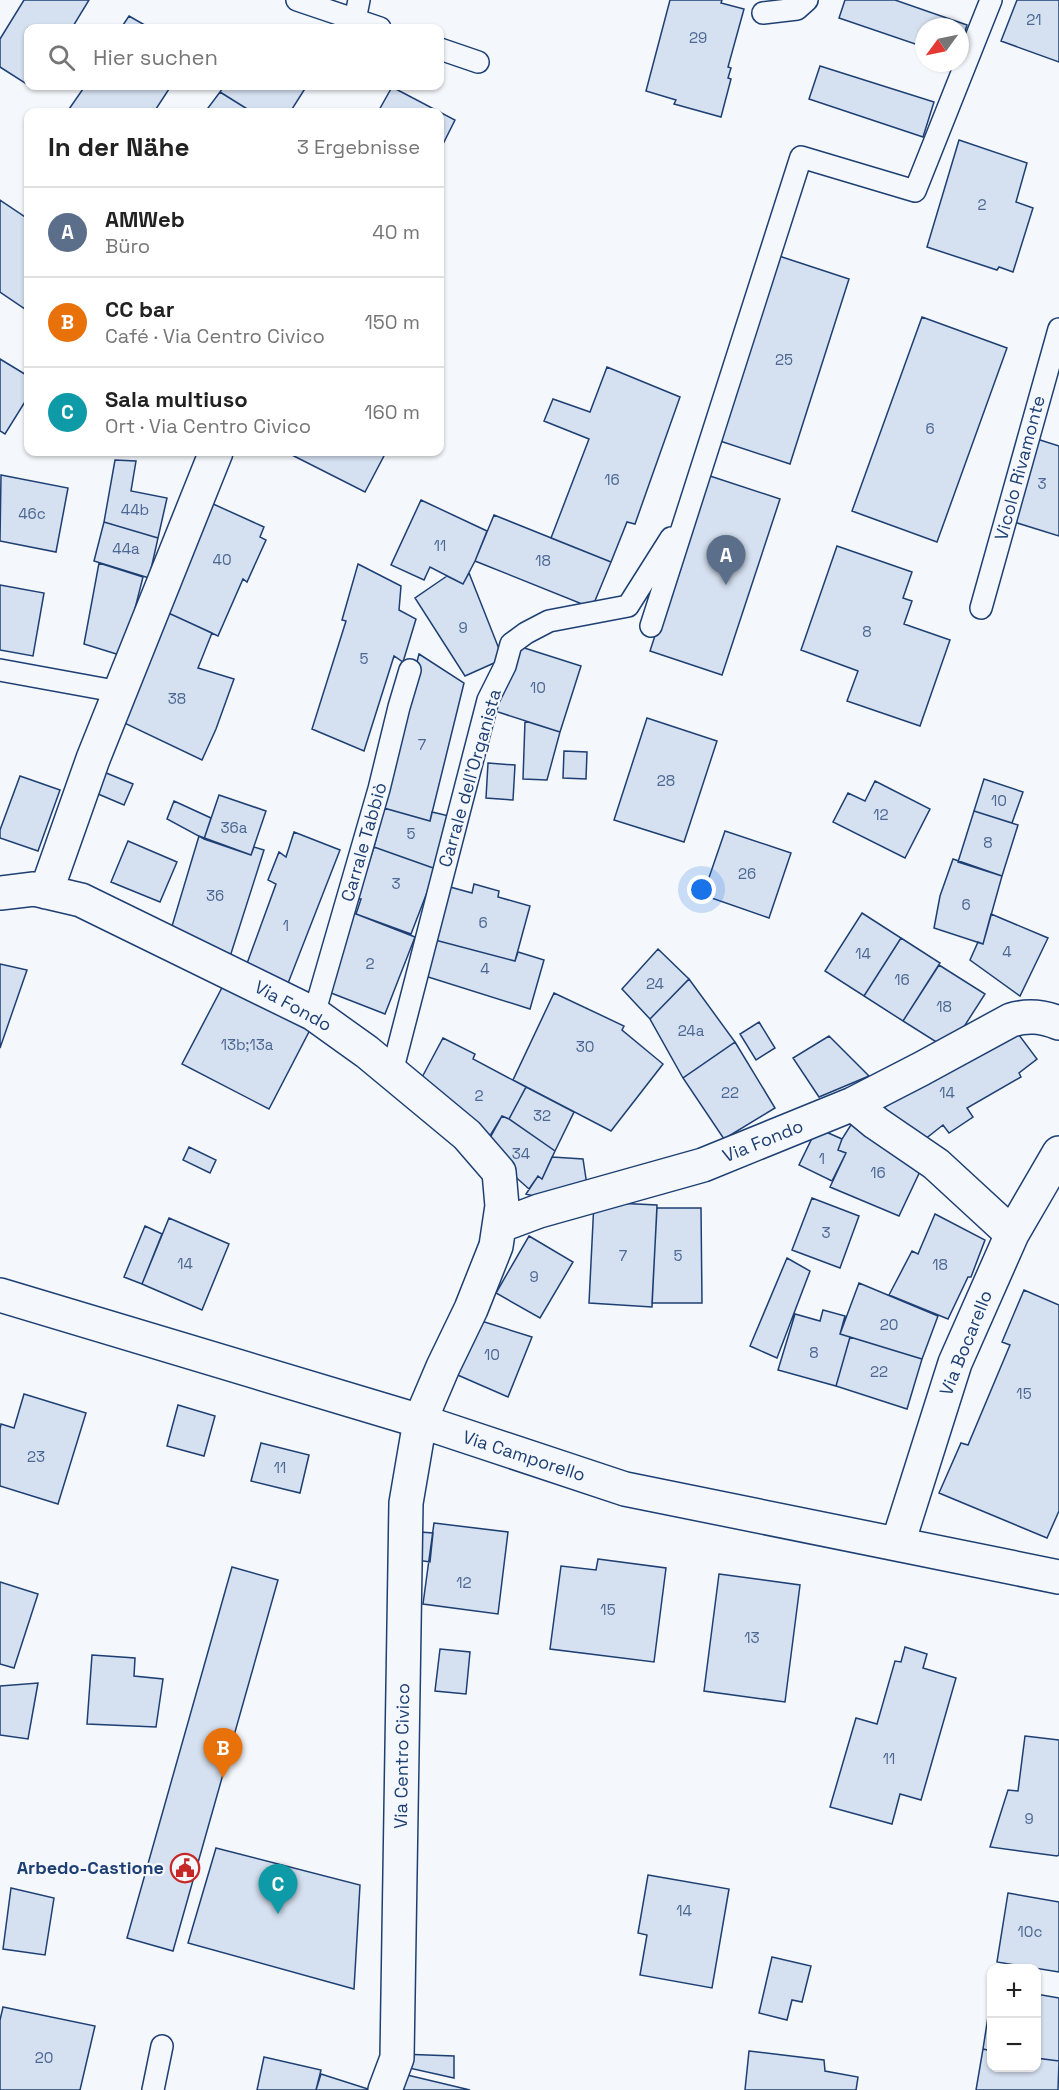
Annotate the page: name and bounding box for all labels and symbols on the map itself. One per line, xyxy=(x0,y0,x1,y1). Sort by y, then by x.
house number: 21 xyxy=(1026,10,1042,29)
north arrow xyxy=(915,18,969,72)
house number: 29 xyxy=(689,28,707,47)
house number: 2 xyxy=(977,195,987,214)
house number: 25 xyxy=(775,350,793,369)
street label: Vicolo Rivamonte xyxy=(989,393,1050,543)
house number: 6 xyxy=(925,419,935,438)
house number: 16 xyxy=(604,470,620,489)
house number: 3 xyxy=(1037,474,1047,493)
house number: 44b xyxy=(121,500,149,519)
house number: 46c xyxy=(18,504,46,523)
house number: 11 xyxy=(434,536,446,555)
pin: A xyxy=(706,536,746,585)
house number: 44a xyxy=(112,539,140,558)
house number: 40 xyxy=(213,550,232,569)
house number: 18 xyxy=(535,551,551,570)
house number: 9 xyxy=(458,618,468,637)
house number: 8 xyxy=(862,622,872,641)
house number: 5 xyxy=(360,649,369,668)
house number: 10 xyxy=(530,678,546,697)
street label: Carrale dell'Organista xyxy=(433,686,506,870)
house number: 38 xyxy=(168,689,186,708)
house number: 7 xyxy=(418,735,426,754)
house number: 28 xyxy=(657,771,675,790)
street label: Carrale Tabbiò xyxy=(336,780,392,904)
house number: 10 xyxy=(991,791,1007,810)
house number: 12 xyxy=(873,805,889,824)
house number: 36a xyxy=(221,818,248,837)
house number: 5 xyxy=(407,824,416,843)
house number: 8 xyxy=(983,833,993,852)
house number: 26 xyxy=(738,864,756,883)
house number: 3 xyxy=(391,874,401,893)
your location xyxy=(687,875,716,904)
house number: 36 xyxy=(206,886,224,905)
house number: 6 xyxy=(961,895,971,914)
house number: 6 xyxy=(478,913,488,932)
house number: 1 xyxy=(283,916,289,935)
house number: 4 xyxy=(1002,942,1012,961)
house number: 14 xyxy=(855,944,871,963)
house number: 2 xyxy=(365,954,375,973)
house number: 4 xyxy=(480,959,490,978)
house number: 16 xyxy=(894,970,910,989)
house number: 24 xyxy=(646,974,664,993)
street label: Via Fondo xyxy=(250,975,336,1036)
house number: 18 xyxy=(936,997,952,1016)
house number: 24a xyxy=(678,1021,705,1040)
house number: 13b;13a xyxy=(221,1035,274,1054)
house number: 30 xyxy=(576,1037,594,1056)
house number: 22 xyxy=(721,1083,739,1102)
house number: 14 xyxy=(939,1083,955,1102)
house number: 2 xyxy=(474,1086,484,1105)
house number: 32 xyxy=(533,1106,551,1125)
street label: Via Fondo xyxy=(719,1114,807,1167)
house number: 34 xyxy=(512,1144,530,1163)
house number: 1 xyxy=(819,1149,825,1168)
house number: 16 xyxy=(870,1163,886,1182)
house number: 3 xyxy=(821,1223,831,1242)
house number: 7 xyxy=(619,1246,627,1265)
house number: 5 xyxy=(674,1246,683,1265)
house number: 14 xyxy=(177,1254,193,1273)
house number: 18 xyxy=(932,1255,948,1274)
house number: 9 xyxy=(529,1267,539,1286)
street label: Via Bocarello xyxy=(934,1287,997,1399)
house number: 20 xyxy=(880,1315,898,1334)
house number: 8 xyxy=(809,1343,819,1362)
house number: 10 xyxy=(484,1345,500,1364)
house number: 22 xyxy=(870,1362,888,1381)
house number: 15 xyxy=(1016,1384,1032,1403)
street label: Via Camporello xyxy=(460,1425,588,1486)
house number: 23 xyxy=(27,1447,45,1466)
house number: 11 xyxy=(274,1458,286,1477)
house number: 12 xyxy=(456,1573,472,1592)
house number: 15 xyxy=(600,1600,616,1619)
house number: 13 xyxy=(744,1628,760,1647)
street label: Via Centro Civico xyxy=(389,1683,414,1829)
pin: B xyxy=(204,1728,242,1778)
house number: 11 xyxy=(883,1749,895,1768)
house number: 9 xyxy=(1024,1809,1034,1828)
public building icon: Arbedo-Castione xyxy=(169,1852,201,1884)
place label: Arbedo-Castione xyxy=(17,1856,164,1879)
pin: C xyxy=(258,1864,298,1914)
house number: 14 xyxy=(676,1901,692,1920)
house number: 10c xyxy=(1018,1922,1042,1941)
house number: 20 xyxy=(35,2048,53,2067)

